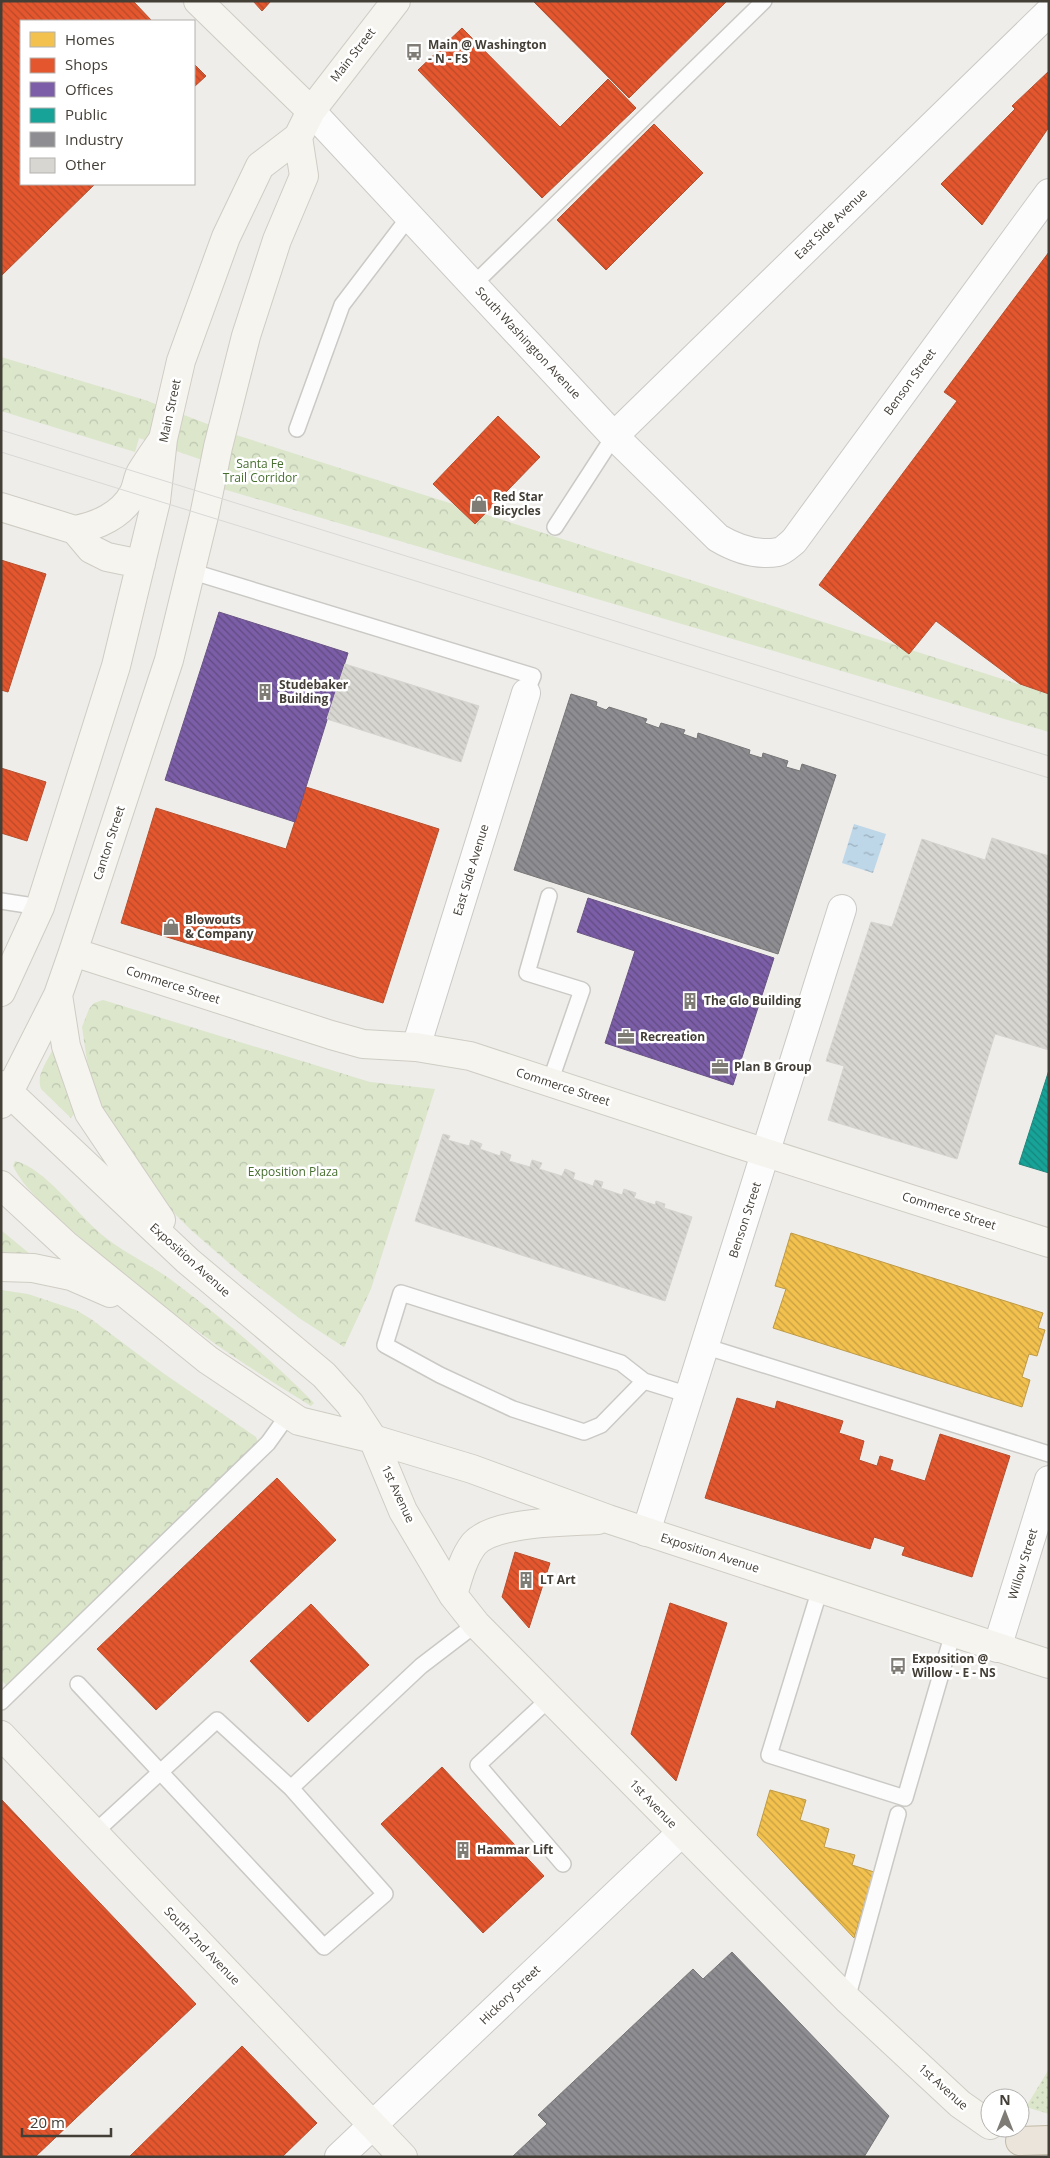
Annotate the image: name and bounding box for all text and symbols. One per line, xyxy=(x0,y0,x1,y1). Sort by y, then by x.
legend xyxy=(20,20,195,185)
street label: Main Street xyxy=(326,24,379,85)
text: Homes xyxy=(65,29,115,49)
place label: Main @ Washington - N - FS xyxy=(428,36,547,67)
bus stop icon: Main @ Washington - N - FS xyxy=(404,42,424,62)
text: Shops xyxy=(65,54,108,74)
text: Offices xyxy=(65,79,113,99)
text: Public xyxy=(65,104,107,124)
text: Industry xyxy=(65,129,123,149)
text: Other xyxy=(65,154,106,174)
street label: East Side Avenue xyxy=(791,184,871,263)
street label: South Washington Avenue xyxy=(472,283,585,403)
street label: Benson Street xyxy=(880,345,940,419)
street label: Main Street xyxy=(154,378,185,444)
park label: Santa Fe Trail Corridor xyxy=(223,455,297,486)
place label: Red Star Bicycles xyxy=(493,488,544,519)
shop icon: Red Star Bicycles xyxy=(469,494,489,514)
place label: Studebaker Building xyxy=(279,676,349,707)
building icon: Studebaker Building xyxy=(255,682,275,702)
street label: Canton Street xyxy=(89,804,129,882)
street label: East Side Avenue xyxy=(448,822,493,918)
place label: Blowouts & Company xyxy=(185,911,254,942)
shop icon: Blowouts & Company xyxy=(161,917,181,937)
street label: Commerce Street xyxy=(124,961,222,1008)
building icon: The Glo Building xyxy=(680,991,700,1011)
place label: The Glo Building xyxy=(704,992,801,1009)
office icon: Recreation xyxy=(616,1027,636,1047)
place label: Recreation xyxy=(640,1028,705,1045)
office icon: Plan B Group xyxy=(710,1057,730,1077)
place label: Plan B Group xyxy=(734,1058,812,1075)
street label: Commerce Street xyxy=(514,1063,612,1110)
park label: Exposition Plaza xyxy=(248,1163,338,1180)
street label: Benson Street xyxy=(724,1180,765,1260)
street label: Commerce Street xyxy=(900,1187,998,1234)
street label: Exposition Avenue xyxy=(146,1219,234,1301)
street label: 1st Avenue xyxy=(378,1462,419,1526)
street label: Willow Street xyxy=(1004,1526,1041,1601)
street label: Exposition Avenue xyxy=(659,1529,762,1577)
building icon: LT Art xyxy=(516,1570,536,1590)
place label: LT Art xyxy=(540,1571,576,1588)
place label: Exposition @ Willow - E - NS xyxy=(912,1650,996,1681)
bus stop icon: Exposition @ Willow - E - NS xyxy=(888,1656,908,1676)
street label: 1st Avenue xyxy=(626,1776,681,1832)
building icon: Hammar Lift xyxy=(453,1840,473,1860)
place label: Hammar Lift xyxy=(477,1841,553,1858)
street label: South 2nd Avenue xyxy=(161,1903,244,1989)
street label: Hickory Street xyxy=(475,1961,544,2028)
street label: 1st Avenue xyxy=(915,2060,972,2114)
north arrow xyxy=(980,2088,1030,2138)
text: N xyxy=(999,2090,1011,2109)
scale bar xyxy=(22,2106,111,2138)
text: 20 m xyxy=(30,2112,65,2132)

